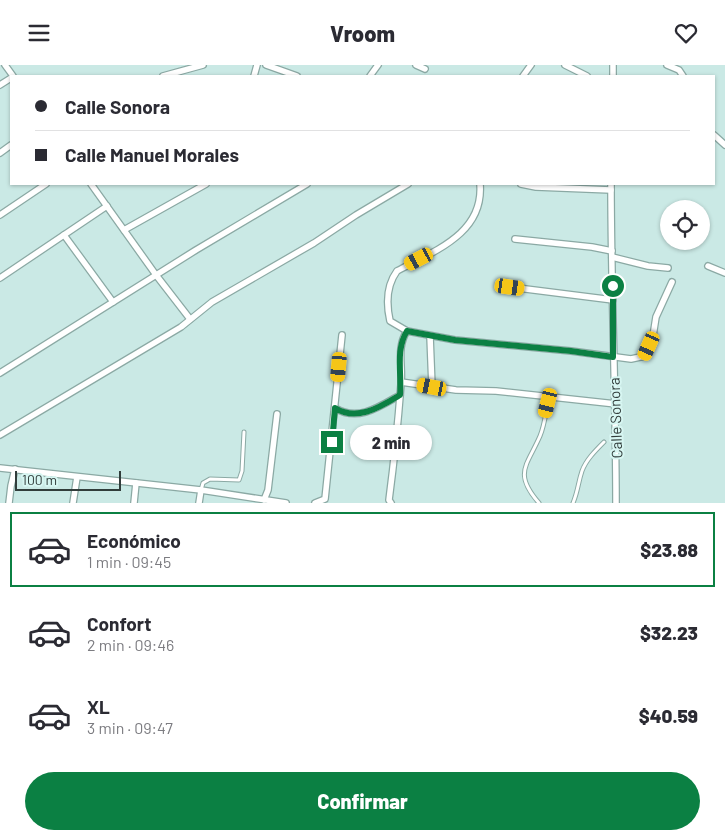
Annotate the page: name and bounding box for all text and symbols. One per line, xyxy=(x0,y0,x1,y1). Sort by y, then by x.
icon: menu xyxy=(25,19,53,47)
icon: heart xyxy=(672,19,700,47)
text: Vroom xyxy=(330,20,395,46)
text: Calle Sonora xyxy=(65,95,170,118)
text: Calle Manuel Morales xyxy=(65,143,239,166)
map controls xyxy=(660,200,710,250)
button: locate xyxy=(660,200,710,250)
car xyxy=(402,245,435,273)
route start xyxy=(602,275,624,297)
car xyxy=(494,277,525,297)
car xyxy=(636,329,661,363)
car xyxy=(330,351,347,383)
car xyxy=(415,377,448,397)
street label: Calle Sonora xyxy=(605,377,625,459)
car xyxy=(537,387,558,419)
callout: 2 min xyxy=(350,425,432,459)
route end xyxy=(321,431,343,453)
text: 2 min xyxy=(372,433,410,452)
scale bar xyxy=(15,467,121,491)
text: 100 m xyxy=(22,471,57,488)
icon: car xyxy=(27,527,72,572)
text: Económico xyxy=(87,529,181,552)
text: $23.88 xyxy=(640,538,698,561)
text: 1 min · 09:45 xyxy=(87,552,171,571)
icon: car xyxy=(27,610,72,655)
text: Confort xyxy=(87,612,151,635)
text: $32.23 xyxy=(640,621,698,644)
text: 2 min · 09:46 xyxy=(87,635,174,654)
icon: car xyxy=(27,693,72,738)
text: XL xyxy=(87,695,110,718)
text: $40.59 xyxy=(639,704,698,727)
text: 3 min · 09:47 xyxy=(87,718,173,737)
button: Confirmar xyxy=(25,772,700,830)

